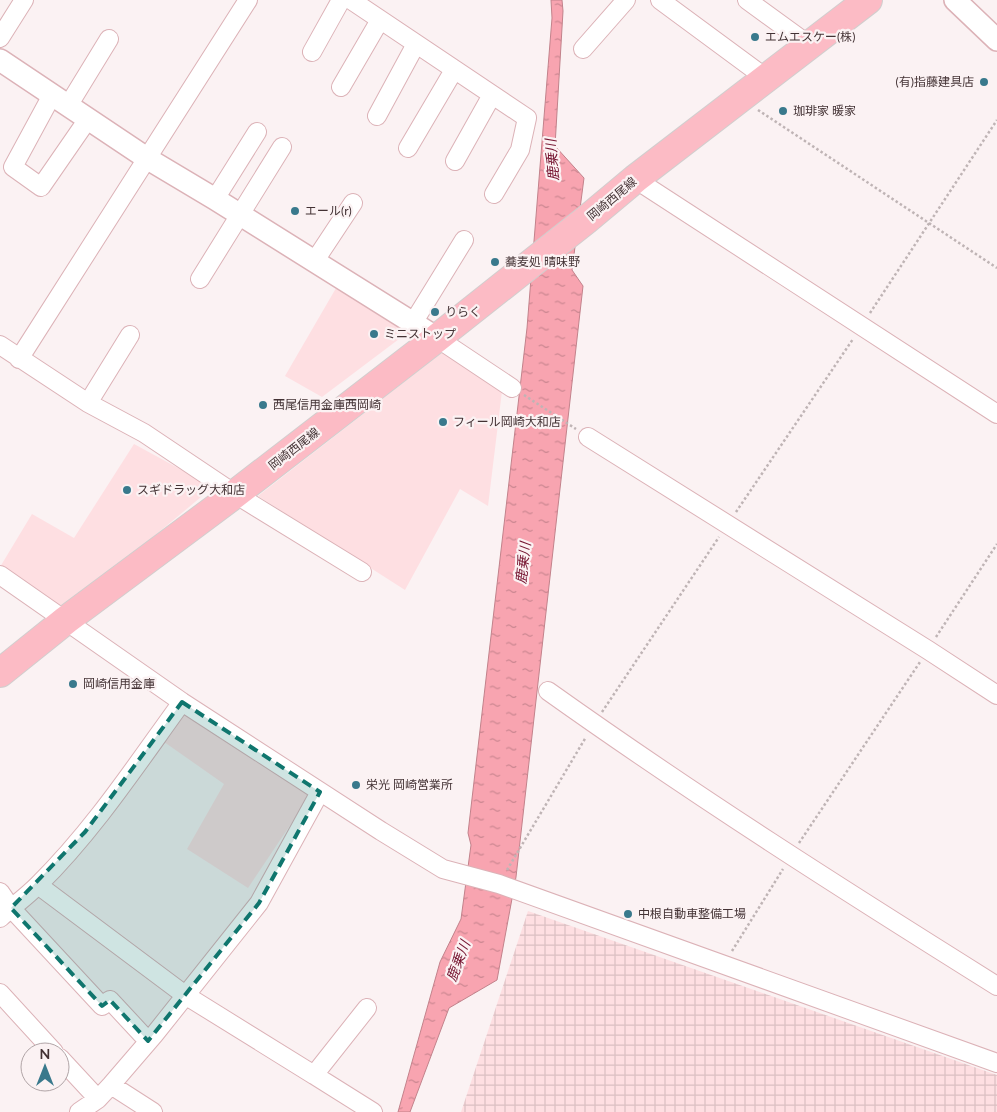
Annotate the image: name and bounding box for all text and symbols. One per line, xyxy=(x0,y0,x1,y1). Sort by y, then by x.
place label: エムエスケー(株) xyxy=(765,29,855,44)
marker: エムエスケー(株) xyxy=(749,31,761,43)
place label: (有)指藤建具店 xyxy=(896,74,974,89)
marker: (有)指藤建具店 xyxy=(978,76,990,88)
place label: 珈琲家 暖家 xyxy=(793,103,856,118)
marker: 珈琲家 暖家 xyxy=(777,105,789,117)
water label: 鹿乗川 xyxy=(541,136,561,182)
street label: 岡崎西尾線 xyxy=(584,174,639,224)
place label: エール(r) xyxy=(305,203,352,218)
marker: エール(r) xyxy=(289,205,301,217)
place label: 蕎麦処 晴味野 xyxy=(505,254,580,269)
marker: 蕎麦処 晴味野 xyxy=(489,256,501,268)
place label: りらく xyxy=(445,304,481,319)
marker: りらく xyxy=(429,306,441,318)
place label: ミニストップ xyxy=(384,326,456,341)
marker: ミニストップ xyxy=(368,328,380,340)
place label: 西尾信用金庫西岡崎 xyxy=(273,397,381,412)
marker: 西尾信用金庫西岡崎 xyxy=(257,399,269,411)
place label: フィール岡崎大和店 xyxy=(453,414,561,429)
marker: フィール岡崎大和店 xyxy=(437,416,449,428)
street label: 岡崎西尾線 xyxy=(265,424,322,473)
place label: スギドラッグ大和店 xyxy=(137,482,245,497)
marker: スギドラッグ大和店 xyxy=(121,484,133,496)
water label: 鹿乗川 xyxy=(512,539,534,585)
place label: 岡崎信用金庫 xyxy=(83,676,155,691)
marker: 岡崎信用金庫 xyxy=(67,678,79,690)
place label: 栄光 岡崎営業所 xyxy=(366,777,453,792)
marker: 栄光 岡崎営業所 xyxy=(350,779,362,791)
place label: 中根自動車整備工場 xyxy=(638,906,746,921)
marker: 中根自動車整備工場 xyxy=(622,908,634,920)
water label: 鹿乗川 xyxy=(442,936,474,983)
north arrow xyxy=(20,1042,70,1092)
text: N xyxy=(40,1045,50,1062)

